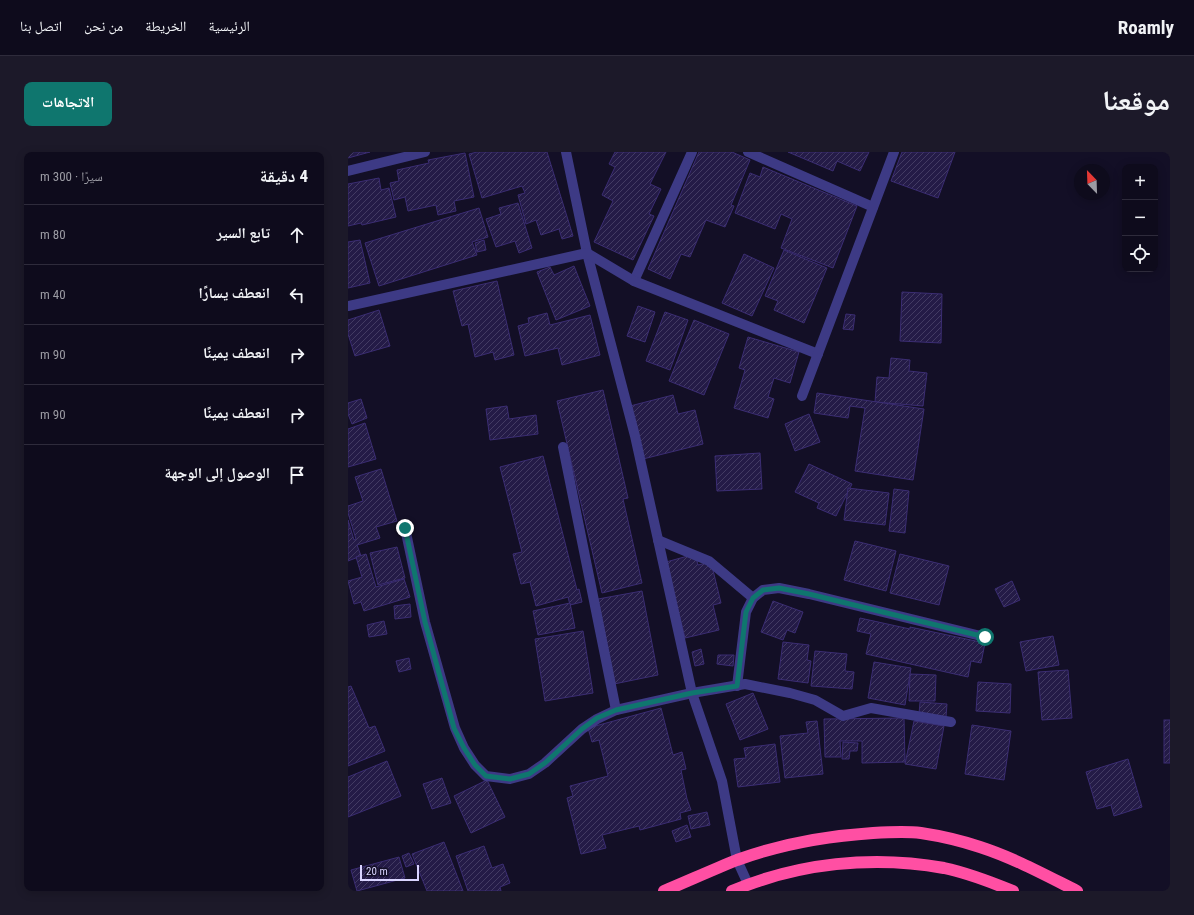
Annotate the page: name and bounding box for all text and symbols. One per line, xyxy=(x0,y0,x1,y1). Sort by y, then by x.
text: Roamly xyxy=(1118,16,1174,39)
text: اتصل بنا xyxy=(20,18,62,34)
text: من نحن xyxy=(84,18,123,34)
text: الخريطة xyxy=(145,18,186,34)
text: الرئيسية xyxy=(208,18,250,34)
button: الاتجاهات xyxy=(24,82,112,126)
text: موقعنا xyxy=(1102,84,1170,117)
north arrow xyxy=(1074,164,1110,200)
map controls xyxy=(1122,164,1158,272)
button: + xyxy=(1122,164,1158,200)
text: 4 دقيقة xyxy=(260,166,308,186)
text: سيرًا · 300 m xyxy=(40,169,103,184)
button: − xyxy=(1122,200,1158,236)
text: تابع السير xyxy=(217,224,270,242)
icon: ahead xyxy=(286,224,308,246)
text: 80 m xyxy=(40,227,66,242)
button: locate xyxy=(1122,236,1158,272)
text: انعطف يسارًا xyxy=(199,284,270,302)
icon: left xyxy=(286,284,308,306)
text: 40 m xyxy=(40,287,66,302)
text: انعطف يمينًا xyxy=(203,344,270,362)
icon: right xyxy=(286,344,308,366)
text: 90 m xyxy=(40,347,66,362)
text: انعطف يمينًا xyxy=(203,404,270,422)
icon: right xyxy=(286,404,308,426)
text: 90 m xyxy=(40,407,66,422)
text: الوصول إلى الوجهة xyxy=(164,464,270,482)
icon: arrive xyxy=(286,464,308,486)
route end xyxy=(396,519,414,537)
route start xyxy=(976,628,994,646)
scale bar xyxy=(360,863,419,882)
text: 20 m xyxy=(366,865,388,878)

